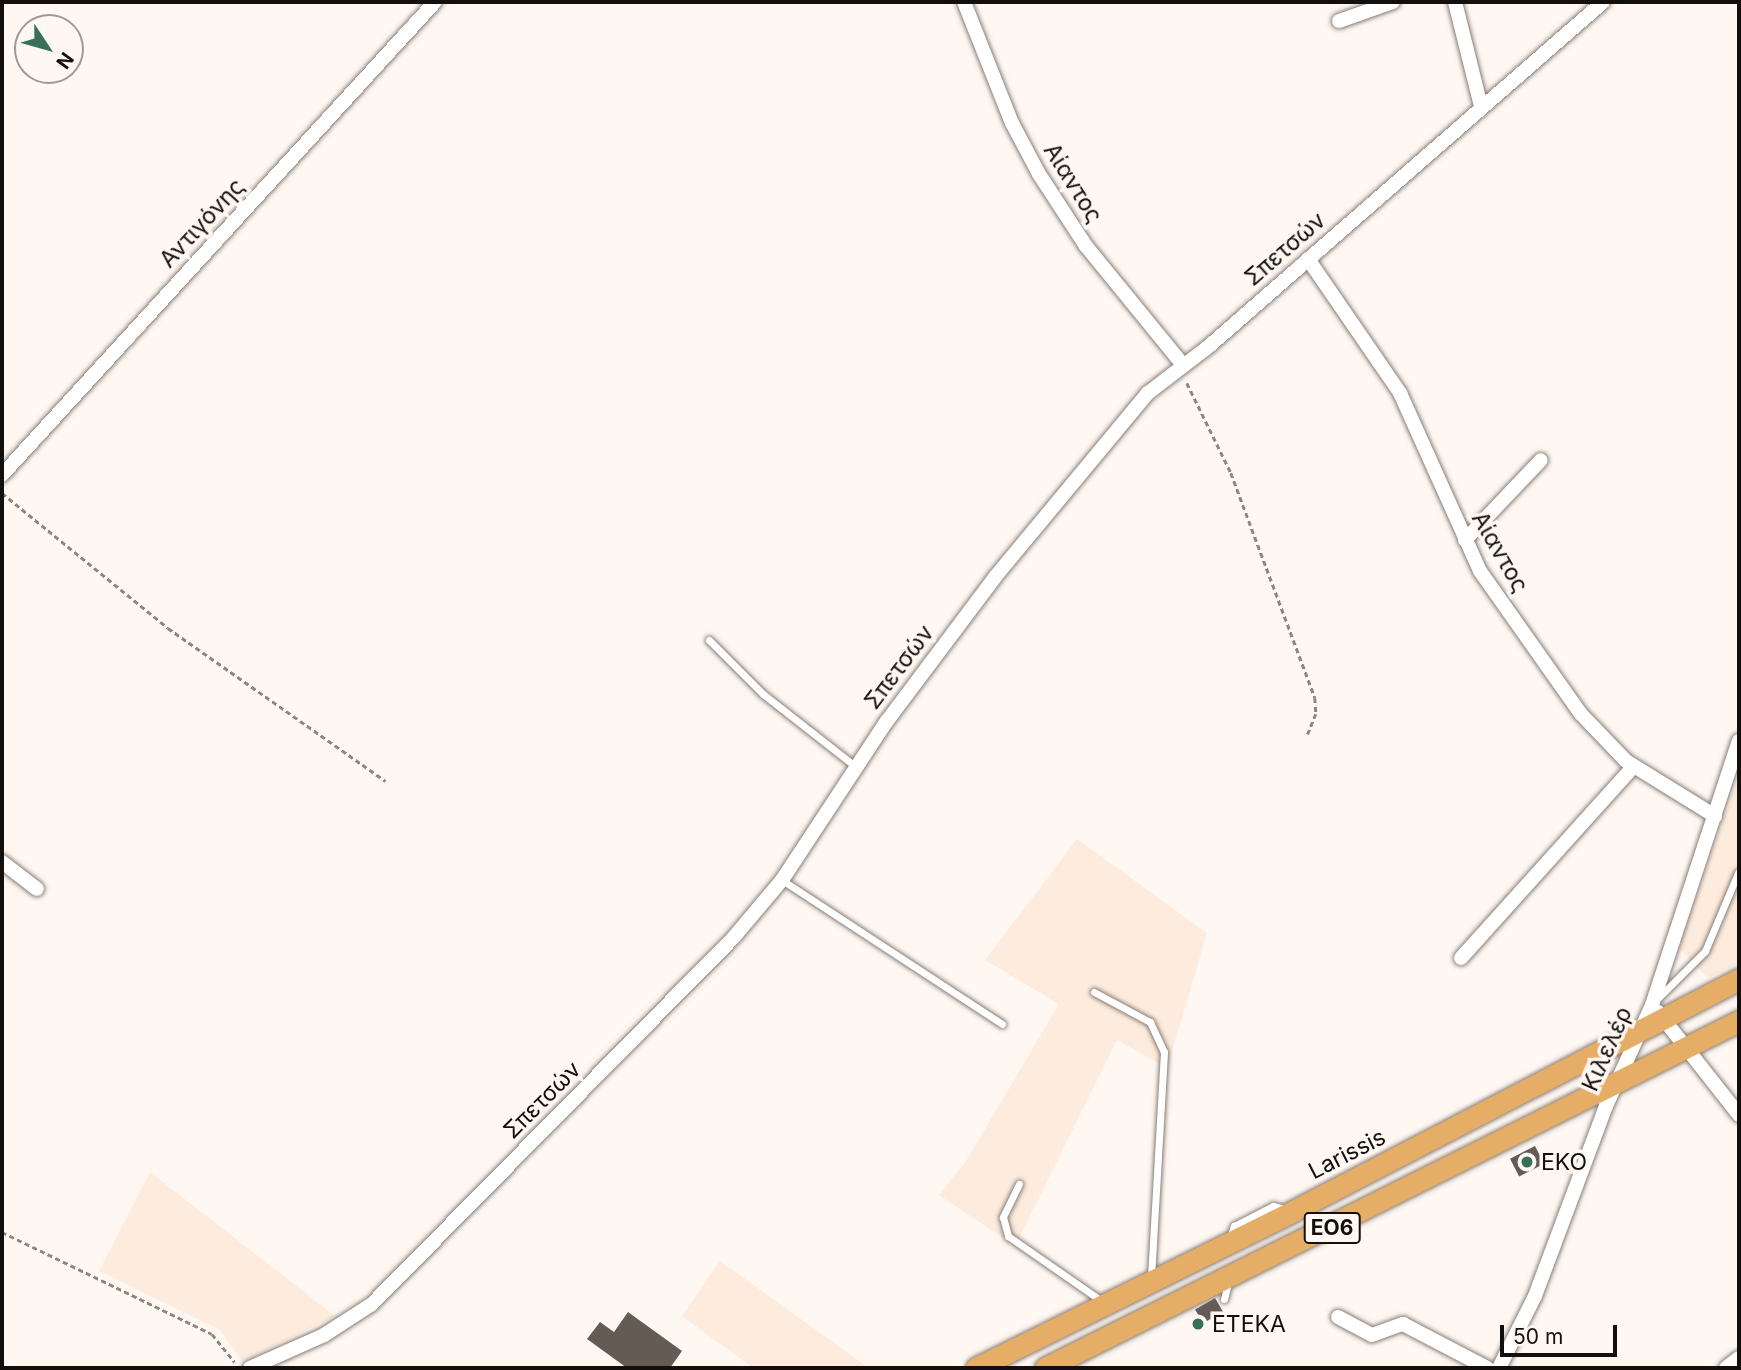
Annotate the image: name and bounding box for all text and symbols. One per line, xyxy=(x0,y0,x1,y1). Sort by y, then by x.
north arrow xyxy=(14,14,84,84)
text: N xyxy=(51,48,78,73)
street label: Αίαντος xyxy=(1038,138,1108,228)
street label: Αντιγόνης xyxy=(154,173,250,273)
street label: Σπετσών xyxy=(1239,207,1331,291)
street label: Αίαντος xyxy=(1466,507,1534,597)
street label: Σπετσών xyxy=(859,620,939,714)
street label: Κιλελέρ xyxy=(1576,1003,1638,1095)
street label: Σπετσών xyxy=(498,1056,586,1144)
street label: Larissis xyxy=(1304,1123,1390,1185)
place label: EKO xyxy=(1541,1148,1587,1176)
marker: EKO xyxy=(1519,1154,1535,1170)
road number: ΕΟ6 xyxy=(1302,1210,1362,1246)
place label: ΕΤΕΚΑ xyxy=(1212,1310,1286,1338)
scale bar xyxy=(1503,1310,1620,1354)
marker: ΕΤΕΚΑ xyxy=(1190,1316,1206,1332)
text: 50 m xyxy=(1513,1324,1563,1349)

